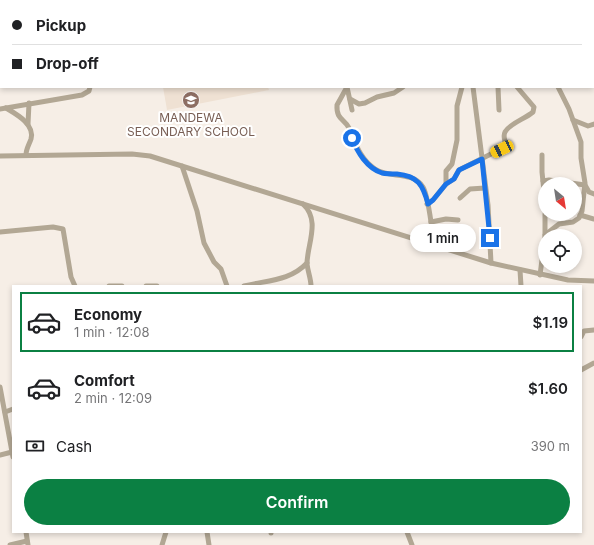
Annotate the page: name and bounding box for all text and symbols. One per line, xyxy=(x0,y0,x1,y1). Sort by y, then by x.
text: Pickup xyxy=(36,16,86,35)
text: Drop-off xyxy=(36,54,99,73)
school or university icon: MANDEWA SECONDARY SCHOOL xyxy=(181,90,201,110)
place label: MANDEWA SECONDARY SCHOOL xyxy=(127,110,255,139)
route start xyxy=(343,129,361,147)
car xyxy=(489,138,515,160)
north arrow xyxy=(538,177,582,221)
map controls xyxy=(538,177,582,273)
callout: 1 min xyxy=(410,224,476,252)
route end xyxy=(481,229,499,247)
button: locate xyxy=(538,229,582,273)
text: 1 min xyxy=(427,230,459,246)
icon: car xyxy=(26,304,62,340)
text: Economy xyxy=(74,305,142,324)
text: $1.19 xyxy=(533,313,568,332)
text: 1 min · 12:08 xyxy=(74,324,149,340)
icon: car xyxy=(26,370,62,406)
text: Comfort xyxy=(74,371,135,390)
text: $1.60 xyxy=(528,379,568,398)
text: 2 min · 12:09 xyxy=(74,390,152,406)
icon: cash xyxy=(24,435,46,457)
text: Cash xyxy=(56,437,92,456)
text: 390 m xyxy=(531,438,570,454)
button: Confirm xyxy=(24,479,570,525)

